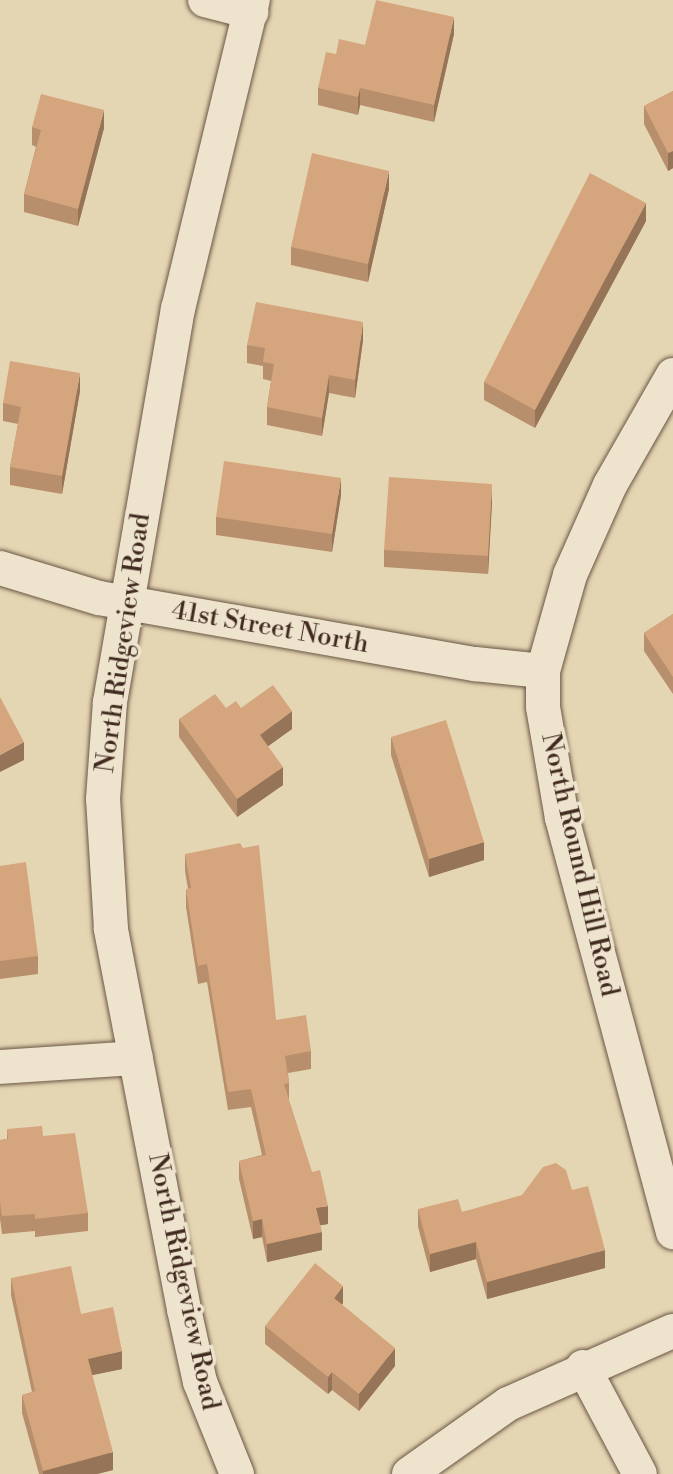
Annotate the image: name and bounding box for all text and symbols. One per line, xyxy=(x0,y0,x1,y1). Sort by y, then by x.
street label: North Ridgeview Road xyxy=(90,511,158,775)
street label: 41st Street North xyxy=(169,595,371,661)
street label: North Round Hill Road xyxy=(534,730,624,1000)
street label: North Ridgeview Road xyxy=(141,1151,225,1413)

